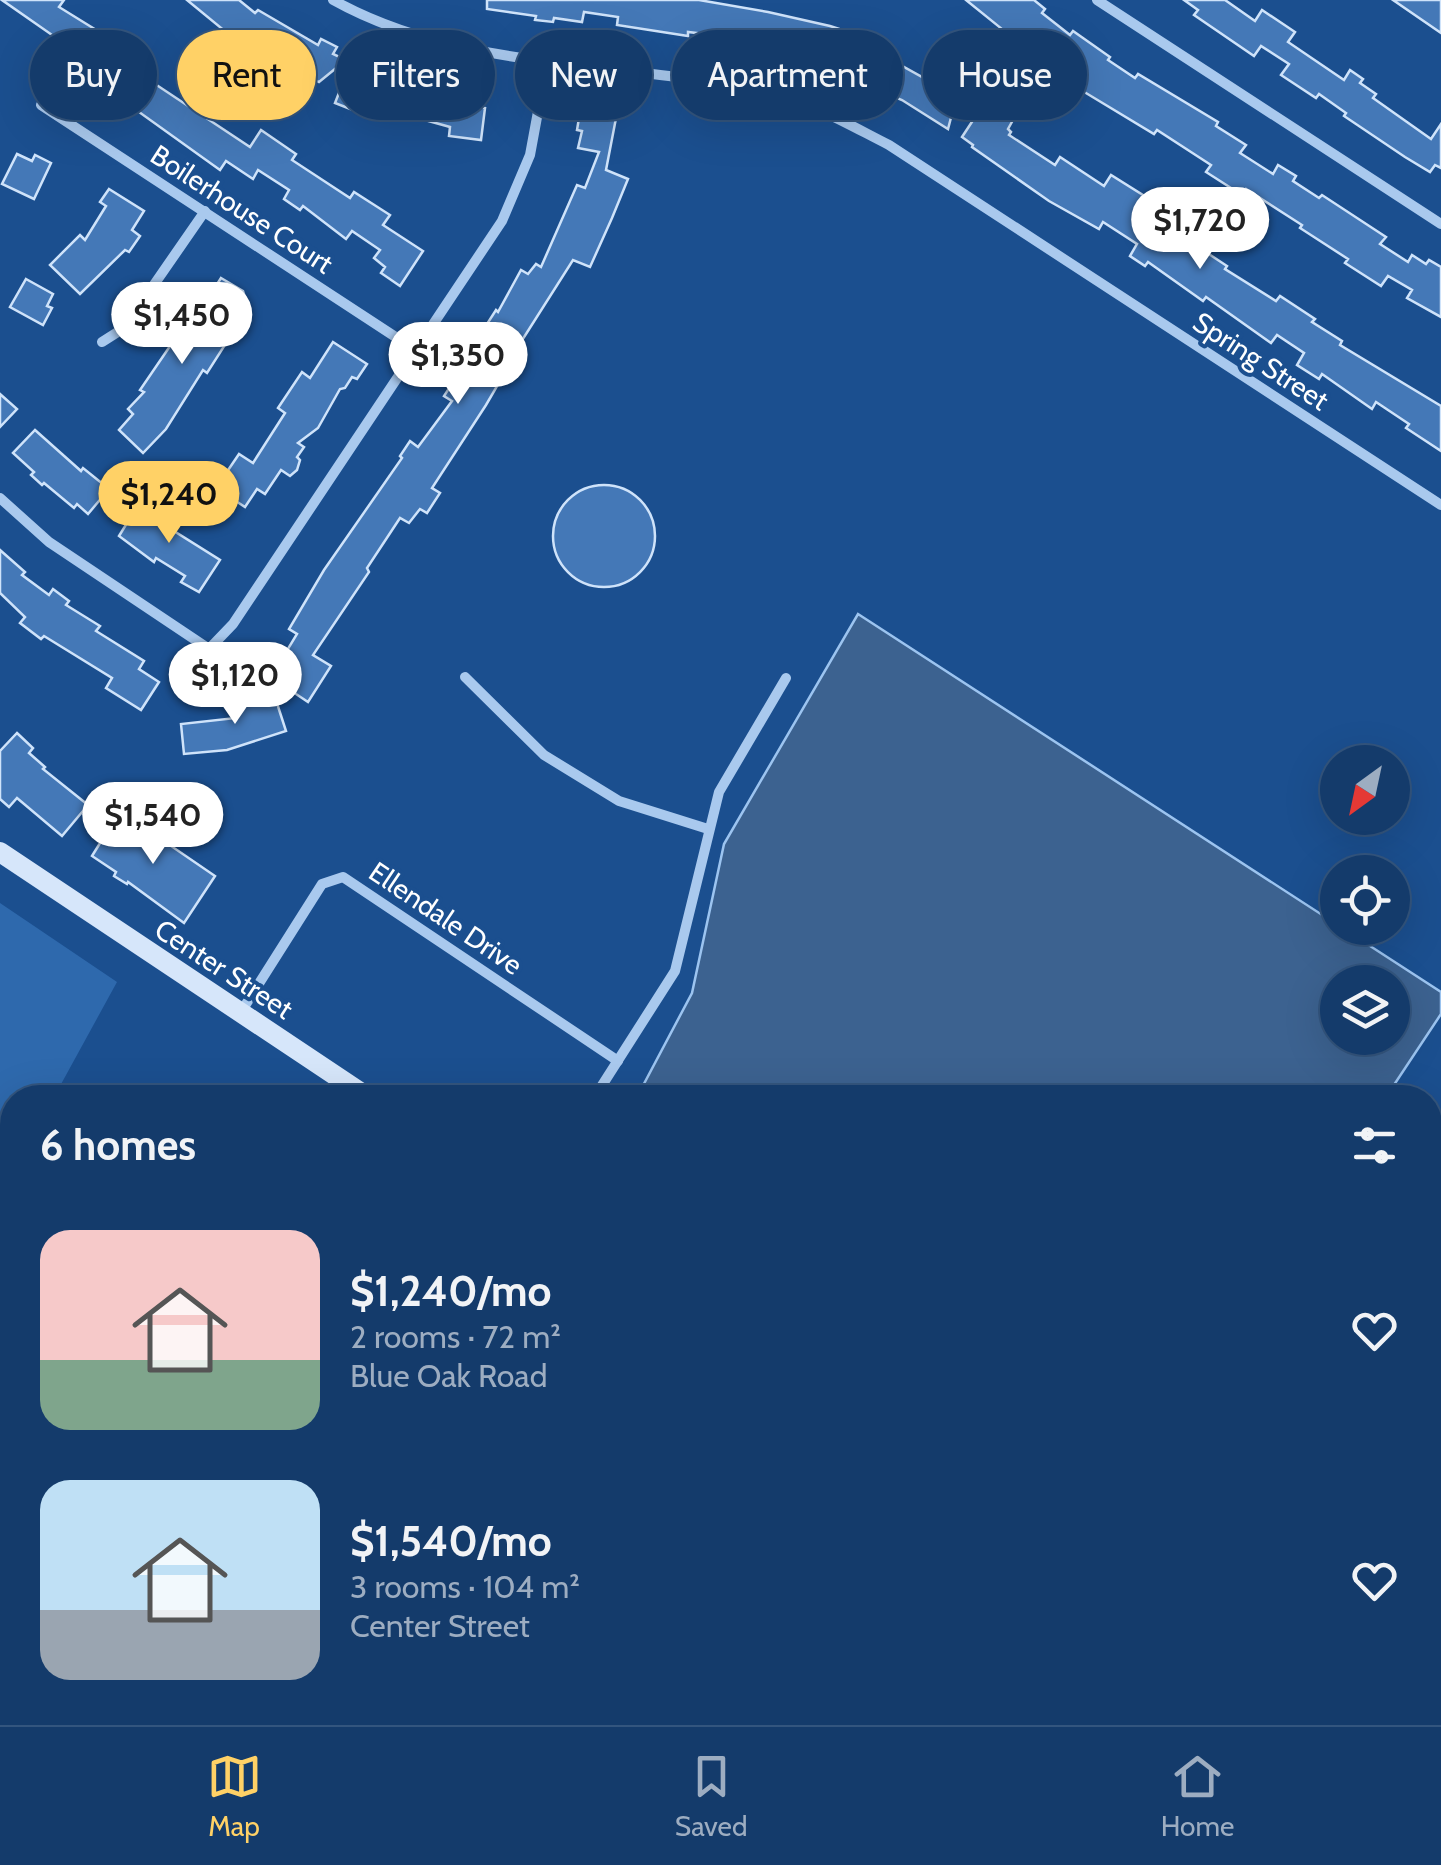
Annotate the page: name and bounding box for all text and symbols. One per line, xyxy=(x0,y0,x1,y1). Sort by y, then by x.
chip: Buy xyxy=(30,30,157,120)
chip: Rent xyxy=(177,30,316,120)
chip: Filters xyxy=(336,30,495,120)
chip: New xyxy=(515,30,652,120)
chip: Apartment xyxy=(672,30,903,120)
chip: House xyxy=(923,30,1087,120)
street label: Boilerhouse Court xyxy=(145,137,339,281)
pin: $1,720 xyxy=(1119,187,1281,272)
text: $1,720 xyxy=(1153,200,1247,239)
pin: $1,450 xyxy=(101,282,263,367)
text: $1,450 xyxy=(133,295,231,334)
street label: Spring Street xyxy=(1187,305,1335,417)
pin: $1,350 xyxy=(377,322,539,407)
text: $1,350 xyxy=(411,335,505,374)
pin: $1,240 xyxy=(88,461,250,546)
text: $1,240 xyxy=(120,474,218,513)
pin: $1,120 xyxy=(154,642,316,727)
text: $1,120 xyxy=(191,655,279,694)
north arrow xyxy=(1320,745,1410,835)
map controls xyxy=(1320,745,1410,1055)
pin: $1,540 xyxy=(72,782,234,867)
text: $1,540 xyxy=(104,795,202,834)
street label: Ellendale Drive xyxy=(363,854,529,982)
button: locate xyxy=(1320,855,1410,945)
street label: Center Street xyxy=(149,912,299,1026)
button: layers xyxy=(1320,965,1410,1055)
icon: filters xyxy=(1347,1118,1402,1173)
text: 6 homes xyxy=(40,1119,196,1171)
text: $1,240/mo xyxy=(350,1265,551,1317)
icon: home xyxy=(120,1270,240,1390)
icon: heart xyxy=(1347,1303,1402,1358)
text: 2 rooms · 72 m² xyxy=(350,1317,561,1356)
text: Blue Oak Road xyxy=(350,1356,547,1395)
text: $1,540/mo xyxy=(350,1515,552,1567)
icon: home xyxy=(120,1520,240,1640)
icon: heart xyxy=(1347,1553,1402,1608)
text: 3 rooms · 104 m² xyxy=(350,1567,580,1606)
text: Center Street xyxy=(350,1606,530,1645)
tab: Map xyxy=(207,1749,262,1843)
tab: Saved xyxy=(675,1749,748,1843)
tab: Home xyxy=(1161,1749,1234,1843)

